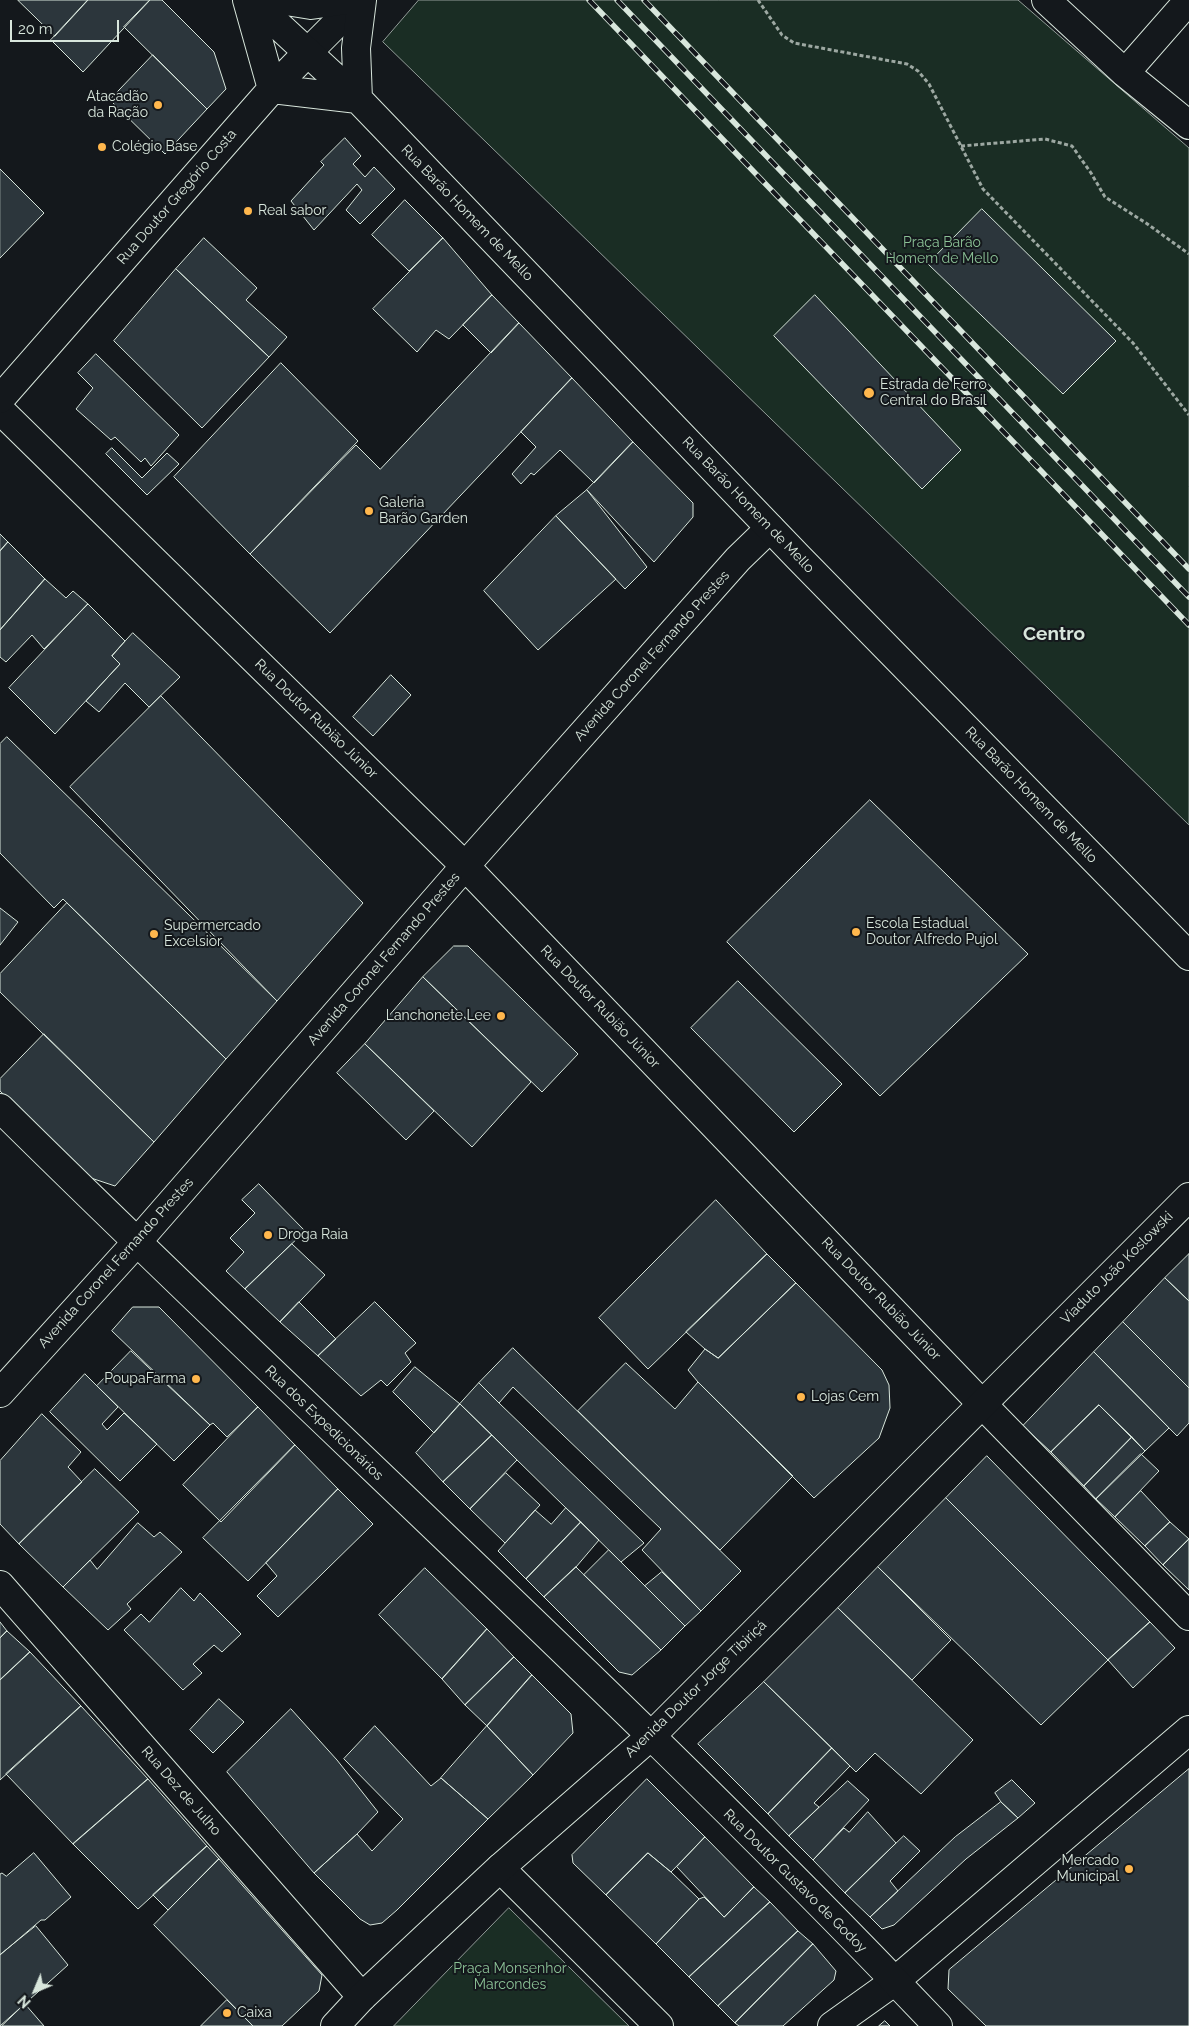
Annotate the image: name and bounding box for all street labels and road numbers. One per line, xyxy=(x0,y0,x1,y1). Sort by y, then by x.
street label: Rua Doutor Gregório Costa xyxy=(114,126,240,268)
street label: Rua Barão Homem de Mello xyxy=(397,141,537,285)
street label: Rua Barão Homem de Mello xyxy=(678,433,818,577)
street label: Avenida Coronel Fernando Prestes xyxy=(571,567,733,745)
street label: Rua Doutor Rubião Júnior xyxy=(251,656,381,782)
street label: Rua Barão Homem de Mello xyxy=(961,723,1101,867)
street label: Avenida Coronel Fernando Prestes xyxy=(304,869,464,1049)
street label: Rua Doutor Rubião Júnior xyxy=(537,942,663,1072)
street label: Avenida Coronel Fernando Prestes xyxy=(35,1174,197,1352)
street label: Viaduto João Koslowski xyxy=(1057,1208,1177,1328)
street label: Rua Doutor Rubião Júnior xyxy=(818,1234,944,1364)
street label: Rua dos Expedicionários xyxy=(261,1362,387,1484)
street label: Avenida Doutor Jorge Tibiriçá xyxy=(622,1617,770,1761)
street label: Rua Dez de Julho xyxy=(138,1743,224,1839)
street label: Rua Doutor Gustavo de Godoy xyxy=(720,1806,870,1956)

